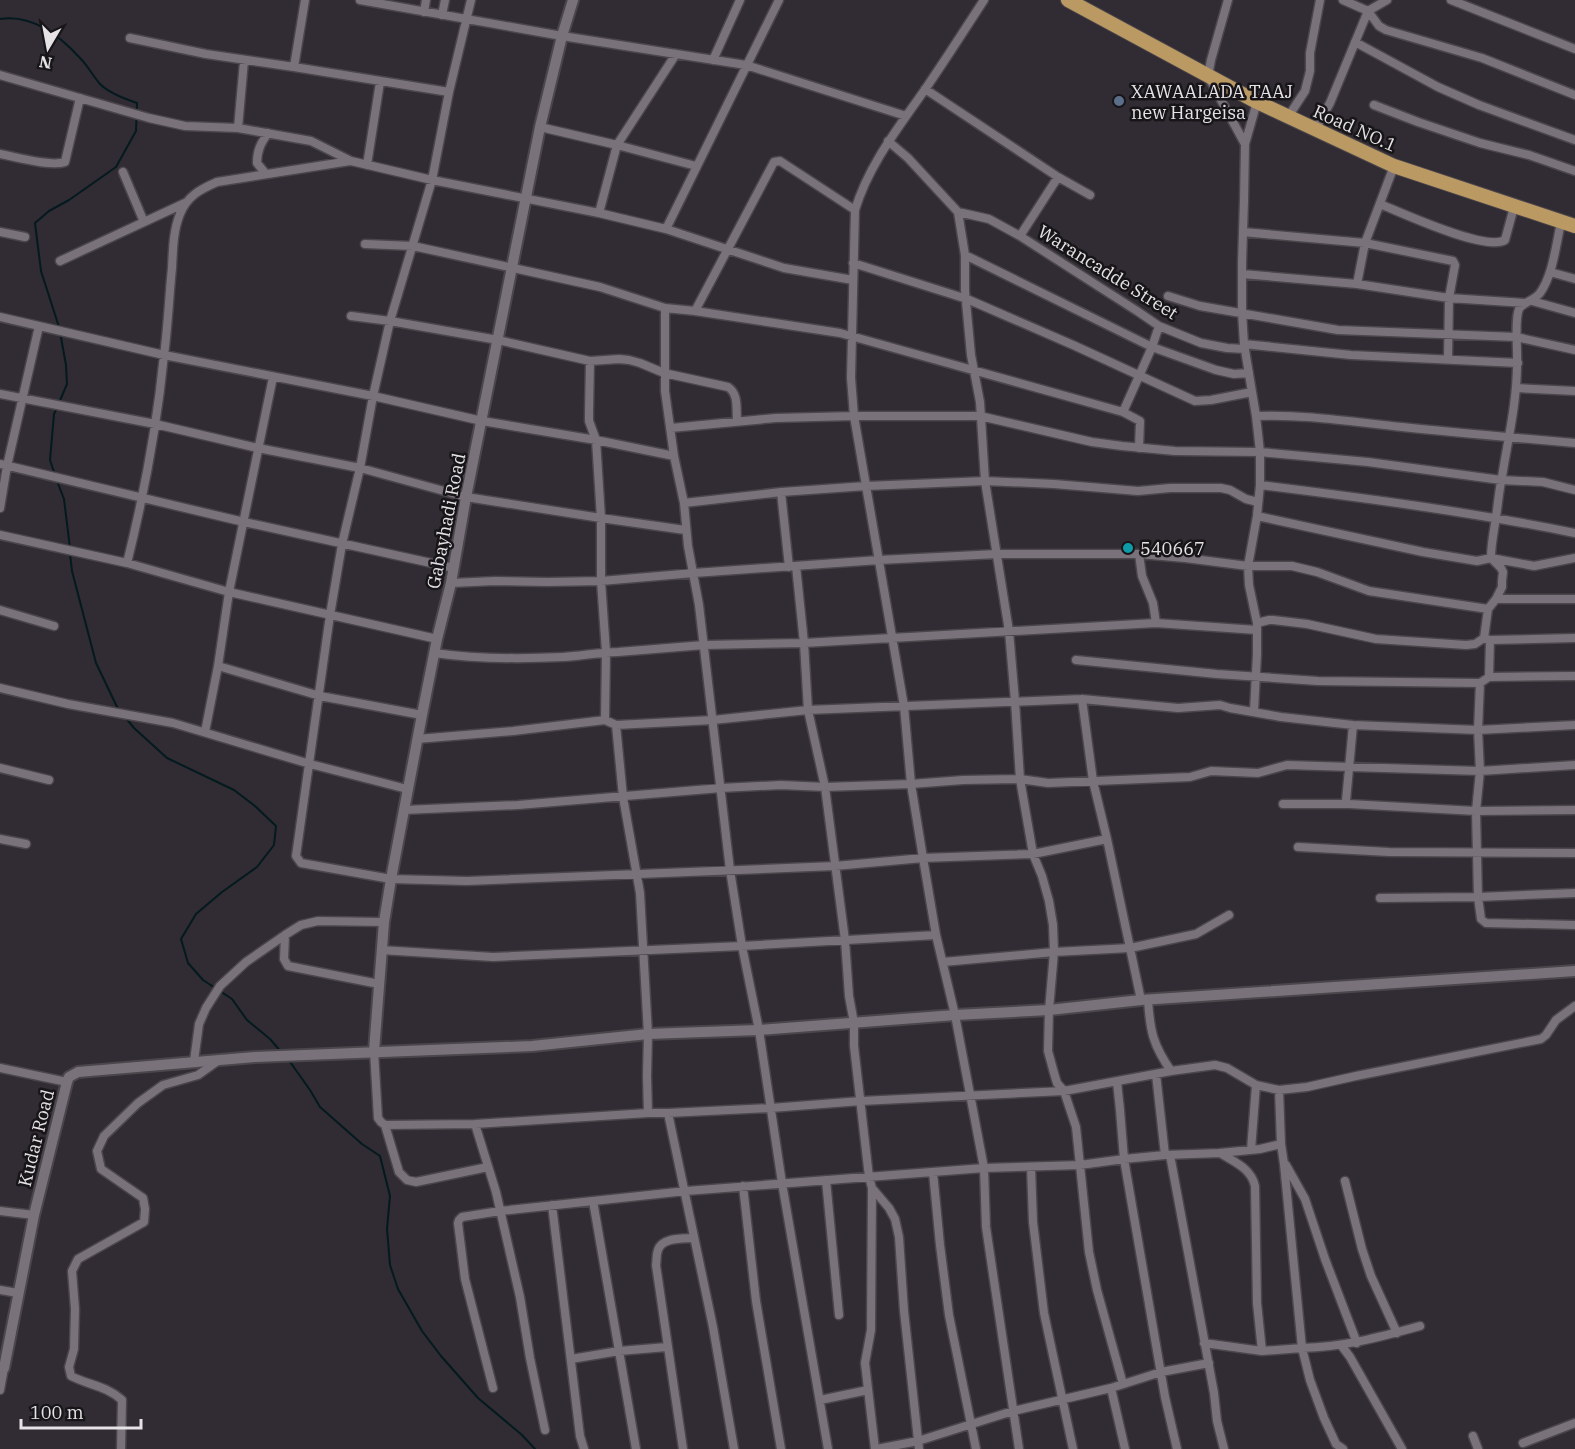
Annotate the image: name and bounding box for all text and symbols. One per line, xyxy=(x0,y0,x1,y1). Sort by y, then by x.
north arrow xyxy=(18,18,78,78)
text: N xyxy=(37,52,53,74)
place label: XAWAALADA TAAJ new Hargeisa xyxy=(1131,80,1293,124)
marker: XAWAALADA TAAJ new Hargeisa xyxy=(1112,94,1126,108)
street label: Road NO.1 xyxy=(1310,99,1400,157)
street label: Warancadde Street xyxy=(1034,220,1182,324)
street label: Gabayhadi Road xyxy=(422,451,470,591)
place label: 540667 xyxy=(1140,537,1205,560)
marker: 540667 xyxy=(1121,541,1135,555)
street label: Kudar Road xyxy=(13,1087,59,1189)
scale bar xyxy=(21,1392,141,1430)
text: 100 m xyxy=(30,1401,84,1424)

